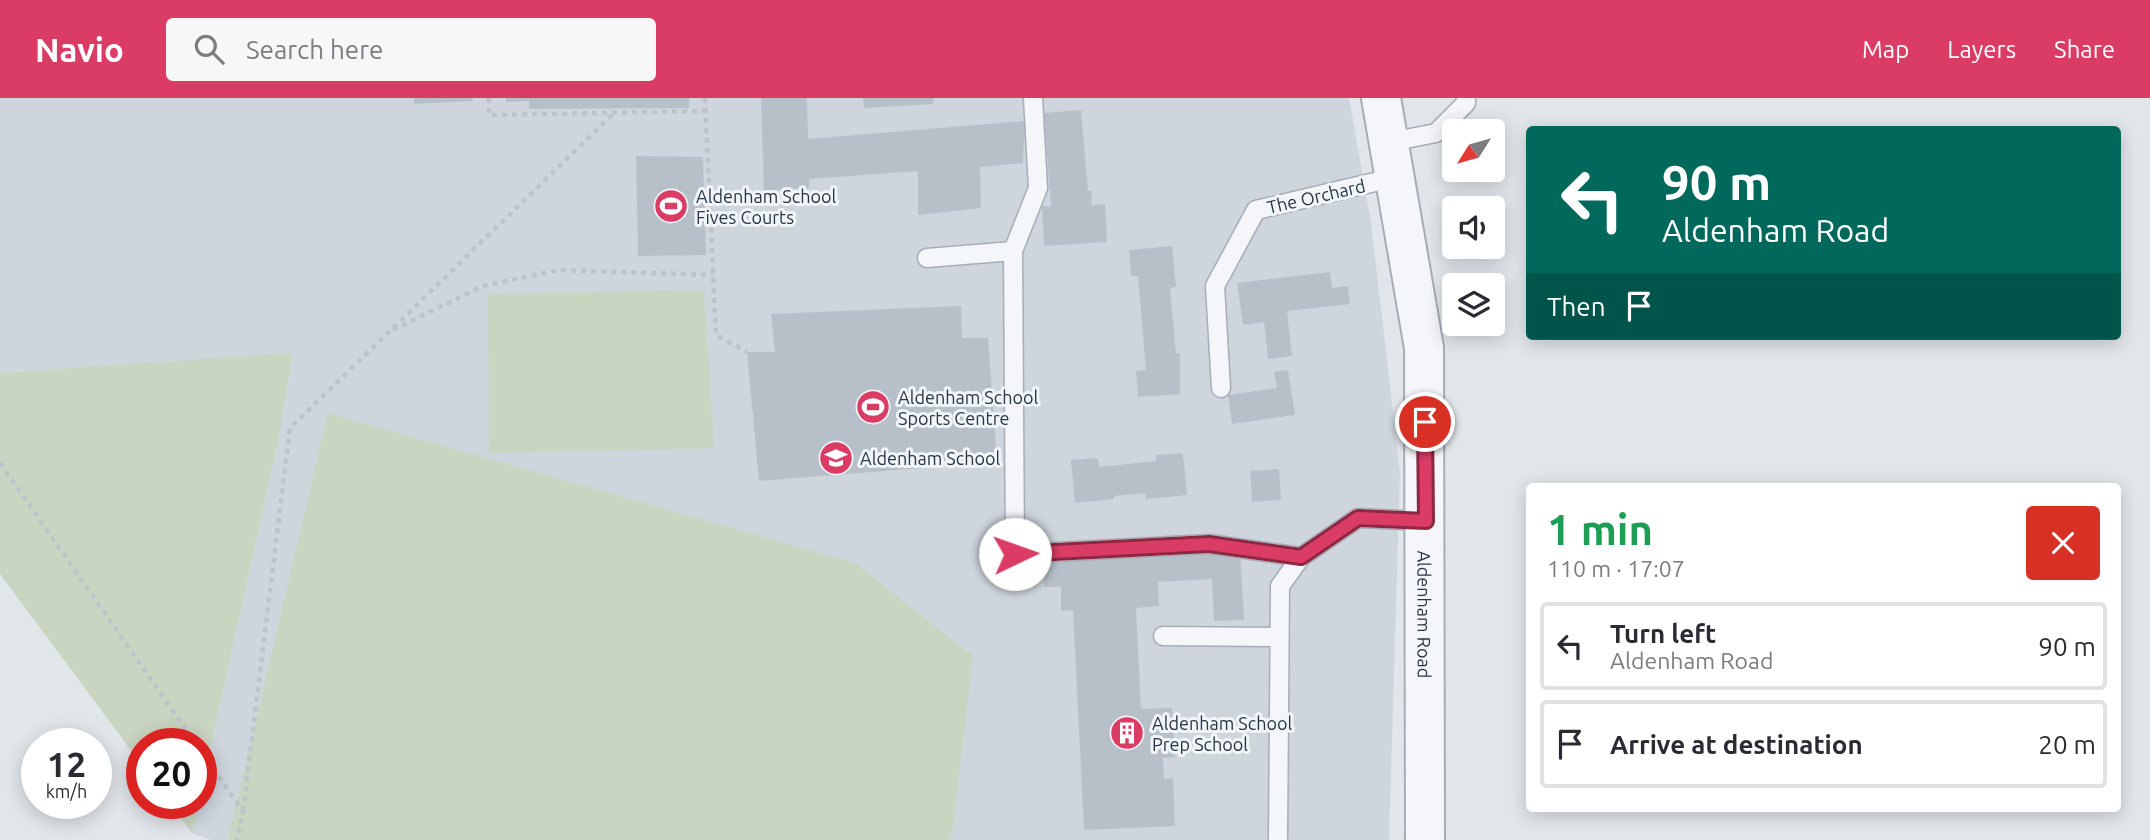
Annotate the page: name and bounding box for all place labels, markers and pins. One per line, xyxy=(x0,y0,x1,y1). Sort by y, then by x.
place label: Aldenham School Fives Courts xyxy=(696,186,836,227)
sports icon: Aldenham School Fives Courts xyxy=(652,187,690,225)
place label: Aldenham School Sports Centre xyxy=(898,387,1038,428)
sports icon: Aldenham School Sports Centre xyxy=(854,388,892,426)
pin xyxy=(1395,392,1455,452)
school or university icon: Aldenham School xyxy=(817,439,855,477)
place label: Aldenham School xyxy=(860,448,1000,468)
place label: Aldenham School Prep School xyxy=(1152,713,1292,754)
building icon: Aldenham School Prep School xyxy=(1108,714,1146,752)

